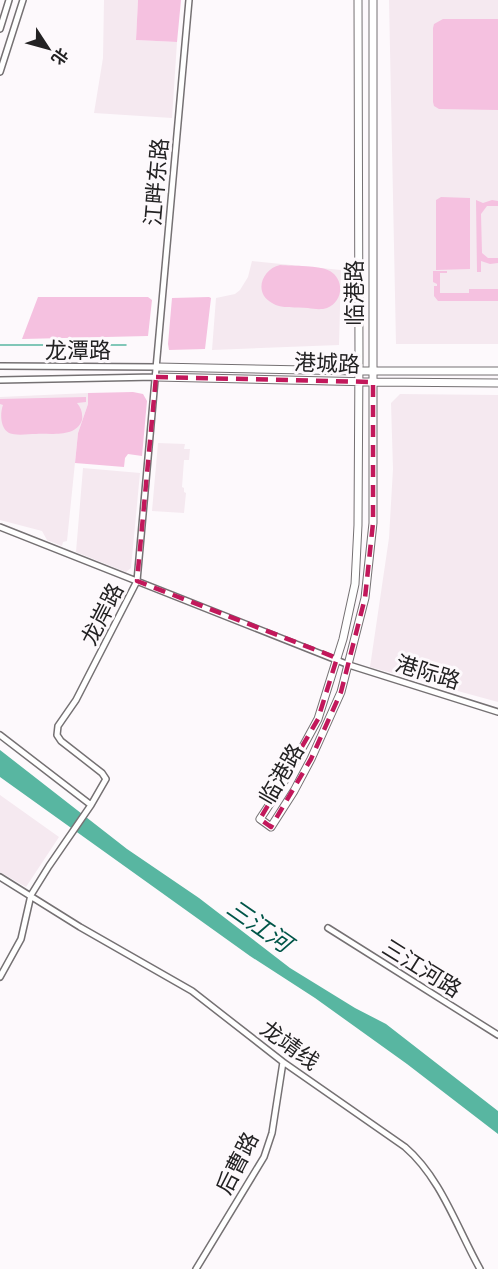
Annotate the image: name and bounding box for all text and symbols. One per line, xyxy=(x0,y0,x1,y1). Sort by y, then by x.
north arrow xyxy=(18,18,78,78)
text: 北 xyxy=(46,43,75,70)
street label: 江畔东路 xyxy=(135,137,177,227)
street label: 临港路 xyxy=(337,260,371,326)
street label: 龙潭路 xyxy=(45,333,111,367)
street label: 港城路 xyxy=(293,345,361,381)
street label: 龙岸路 xyxy=(72,577,132,651)
street label: 港际路 xyxy=(391,646,465,698)
street label: 临港路 xyxy=(250,737,312,811)
water label: 三江河 xyxy=(220,890,303,963)
street label: 三江河路 xyxy=(376,930,468,1006)
street label: 龙靖线 xyxy=(253,1012,327,1078)
street label: 后曹路 xyxy=(207,1126,267,1200)

